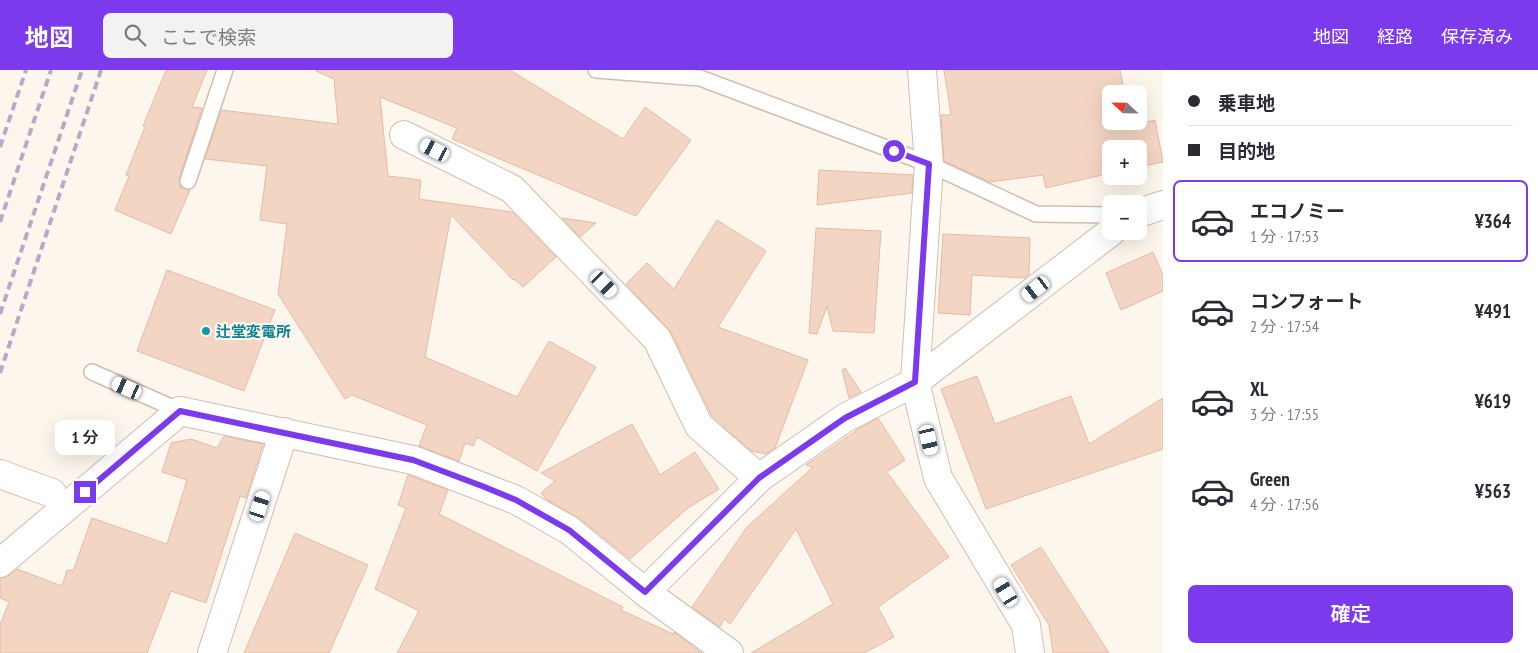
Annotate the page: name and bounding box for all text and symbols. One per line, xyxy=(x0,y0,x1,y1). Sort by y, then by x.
search box xyxy=(103,13,453,58)
icon: search xyxy=(121,21,149,49)
text: 地図 xyxy=(25,22,73,53)
text: ここで検索 xyxy=(161,25,256,49)
text: 地図 xyxy=(1313,25,1349,48)
text: 経路 xyxy=(1377,25,1413,48)
text: 保存済み xyxy=(1441,25,1513,48)
north arrow xyxy=(1102,85,1148,130)
map controls xyxy=(1102,85,1147,240)
text: 乗車地 xyxy=(1218,91,1275,115)
car xyxy=(418,137,451,163)
text: 目的地 xyxy=(1218,139,1275,163)
route start xyxy=(883,140,905,162)
button: + xyxy=(1102,140,1147,185)
button: − xyxy=(1102,195,1147,240)
icon: car xyxy=(1190,199,1235,244)
text: エコノミー xyxy=(1250,199,1345,223)
text: ¥364 xyxy=(1475,209,1511,233)
text: 1 分 · 17:53 xyxy=(1250,226,1319,246)
car xyxy=(588,268,619,300)
car xyxy=(1019,274,1052,304)
icon: car xyxy=(1190,289,1235,334)
text: コンフォート xyxy=(1250,289,1363,313)
text: ¥491 xyxy=(1475,299,1511,323)
text: 2 分 · 17:54 xyxy=(1250,316,1319,336)
place label: 辻堂変電所 xyxy=(216,322,291,341)
marker: 辻堂変電所 xyxy=(200,325,212,337)
car xyxy=(110,375,143,401)
text: XL xyxy=(1250,377,1268,401)
icon: car xyxy=(1190,379,1235,424)
text: ¥619 xyxy=(1475,389,1511,413)
text: 3 分 · 17:55 xyxy=(1250,404,1319,424)
callout: 1 分 xyxy=(55,420,115,454)
car xyxy=(918,424,939,456)
text: 1 分 xyxy=(72,427,98,447)
text: Green xyxy=(1250,467,1290,491)
icon: car xyxy=(1190,469,1235,514)
text: ¥563 xyxy=(1475,479,1511,503)
route end xyxy=(74,481,96,503)
car xyxy=(248,489,271,523)
text: 4 分 · 17:56 xyxy=(1250,494,1319,514)
car xyxy=(991,575,1020,609)
button: 確定 xyxy=(1188,585,1513,643)

